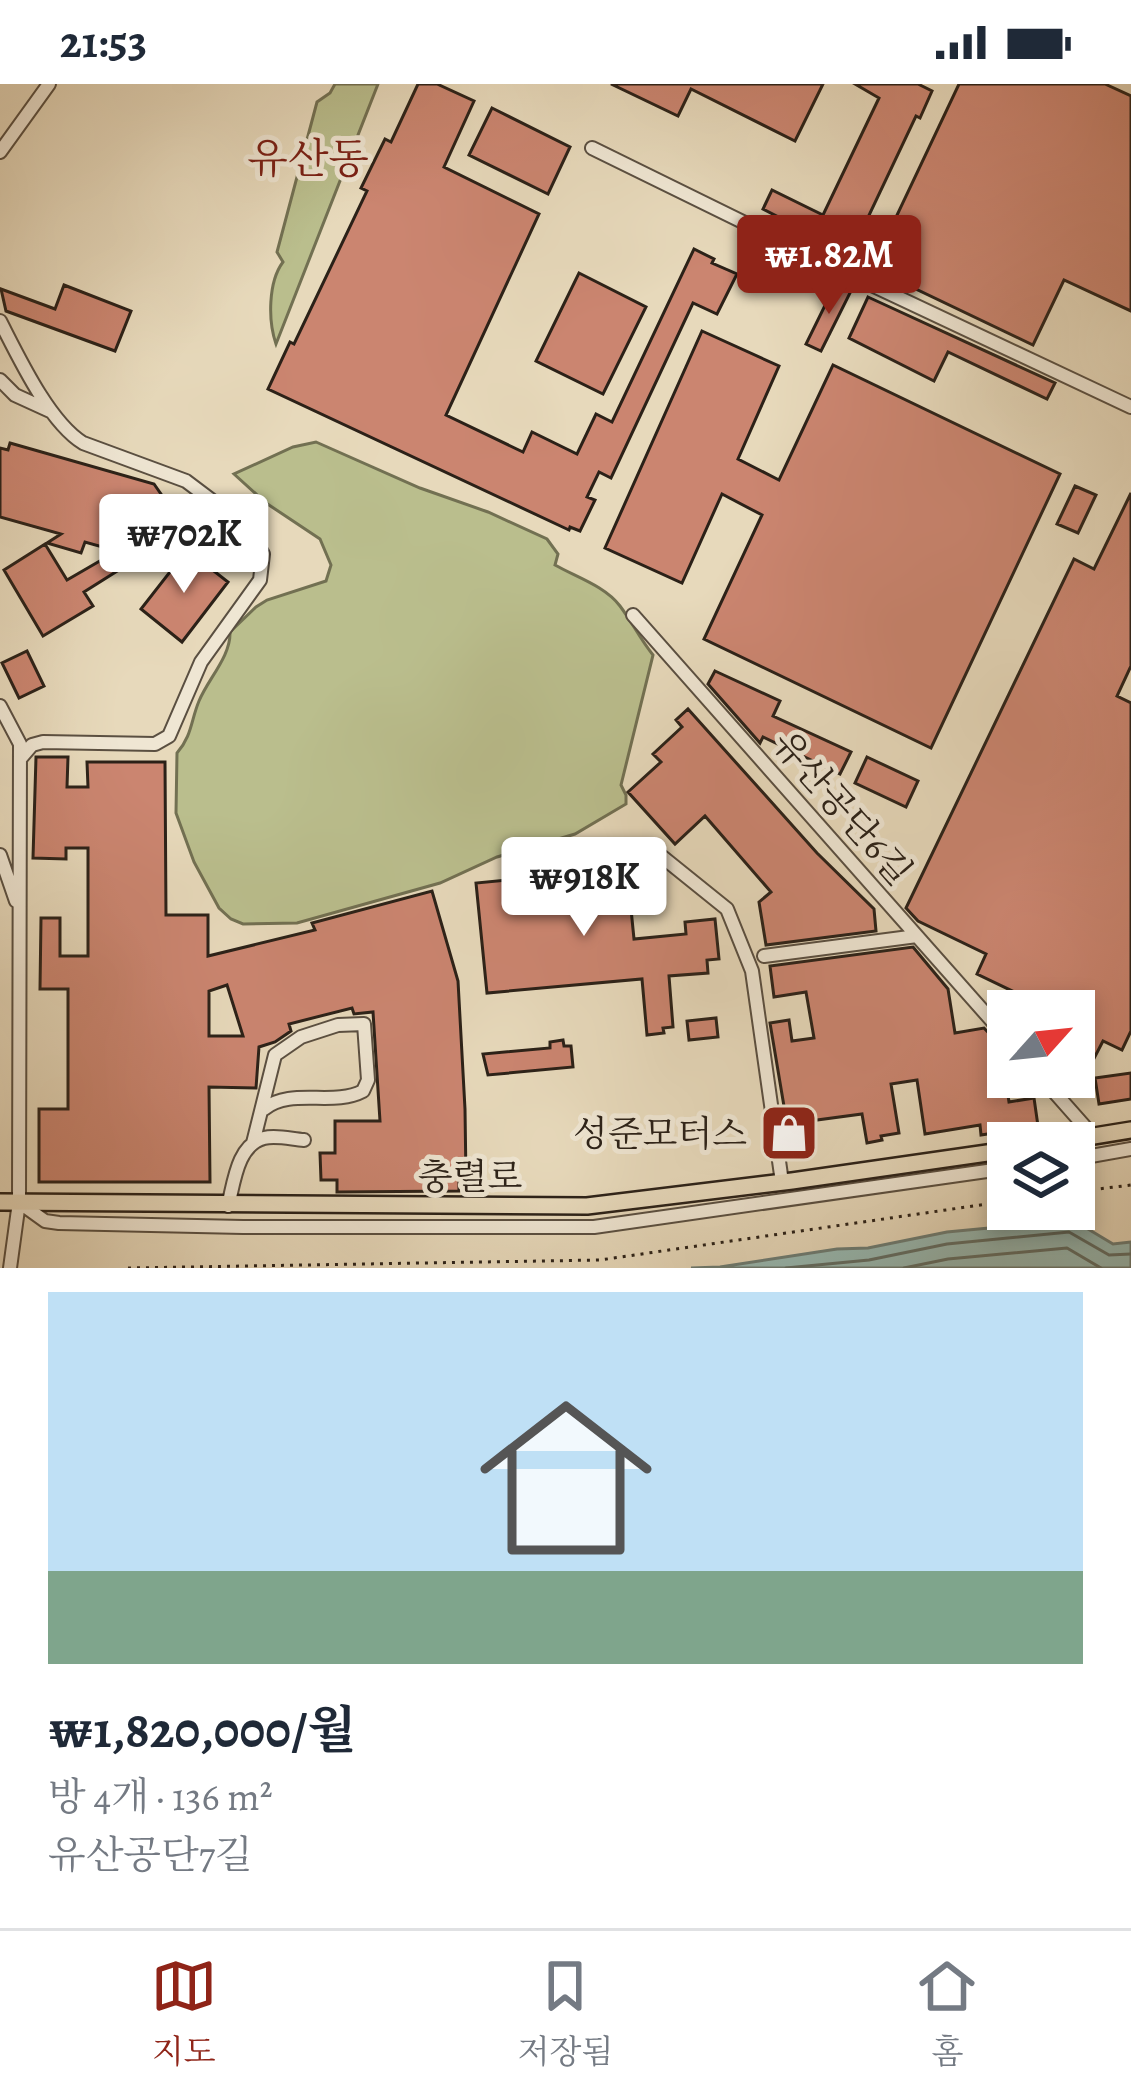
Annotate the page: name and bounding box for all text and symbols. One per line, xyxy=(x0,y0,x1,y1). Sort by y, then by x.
text: 21:53 xyxy=(60,11,147,73)
district label: 유산동 xyxy=(247,130,369,187)
pin: ₩1.82M xyxy=(731,215,927,317)
text: ₩1.82M xyxy=(764,227,894,280)
pin: ₩702K xyxy=(100,494,268,596)
text: ₩702K xyxy=(126,506,242,559)
street label: 유산공단6길 xyxy=(762,719,924,895)
pin: ₩918K xyxy=(500,837,668,939)
text: ₩918K xyxy=(528,849,640,902)
north arrow xyxy=(987,990,1095,1098)
map controls xyxy=(987,990,1095,1230)
shop icon: 성준모터스 xyxy=(758,1102,820,1164)
place label: 성준모터스 xyxy=(573,1109,747,1158)
button: layers xyxy=(987,1122,1095,1230)
street label: 충렬로 xyxy=(418,1152,522,1201)
icon: home xyxy=(458,1370,674,1586)
text: ₩1,820,000/월 xyxy=(48,1695,357,1765)
text: 방 4개 · 136 m² xyxy=(48,1770,272,1823)
text: 유산공단7길 xyxy=(48,1828,253,1881)
tab: 지도 xyxy=(151,1953,217,2074)
tab: 저장됨 xyxy=(518,1953,613,2074)
tab: 홈 xyxy=(914,1953,980,2074)

